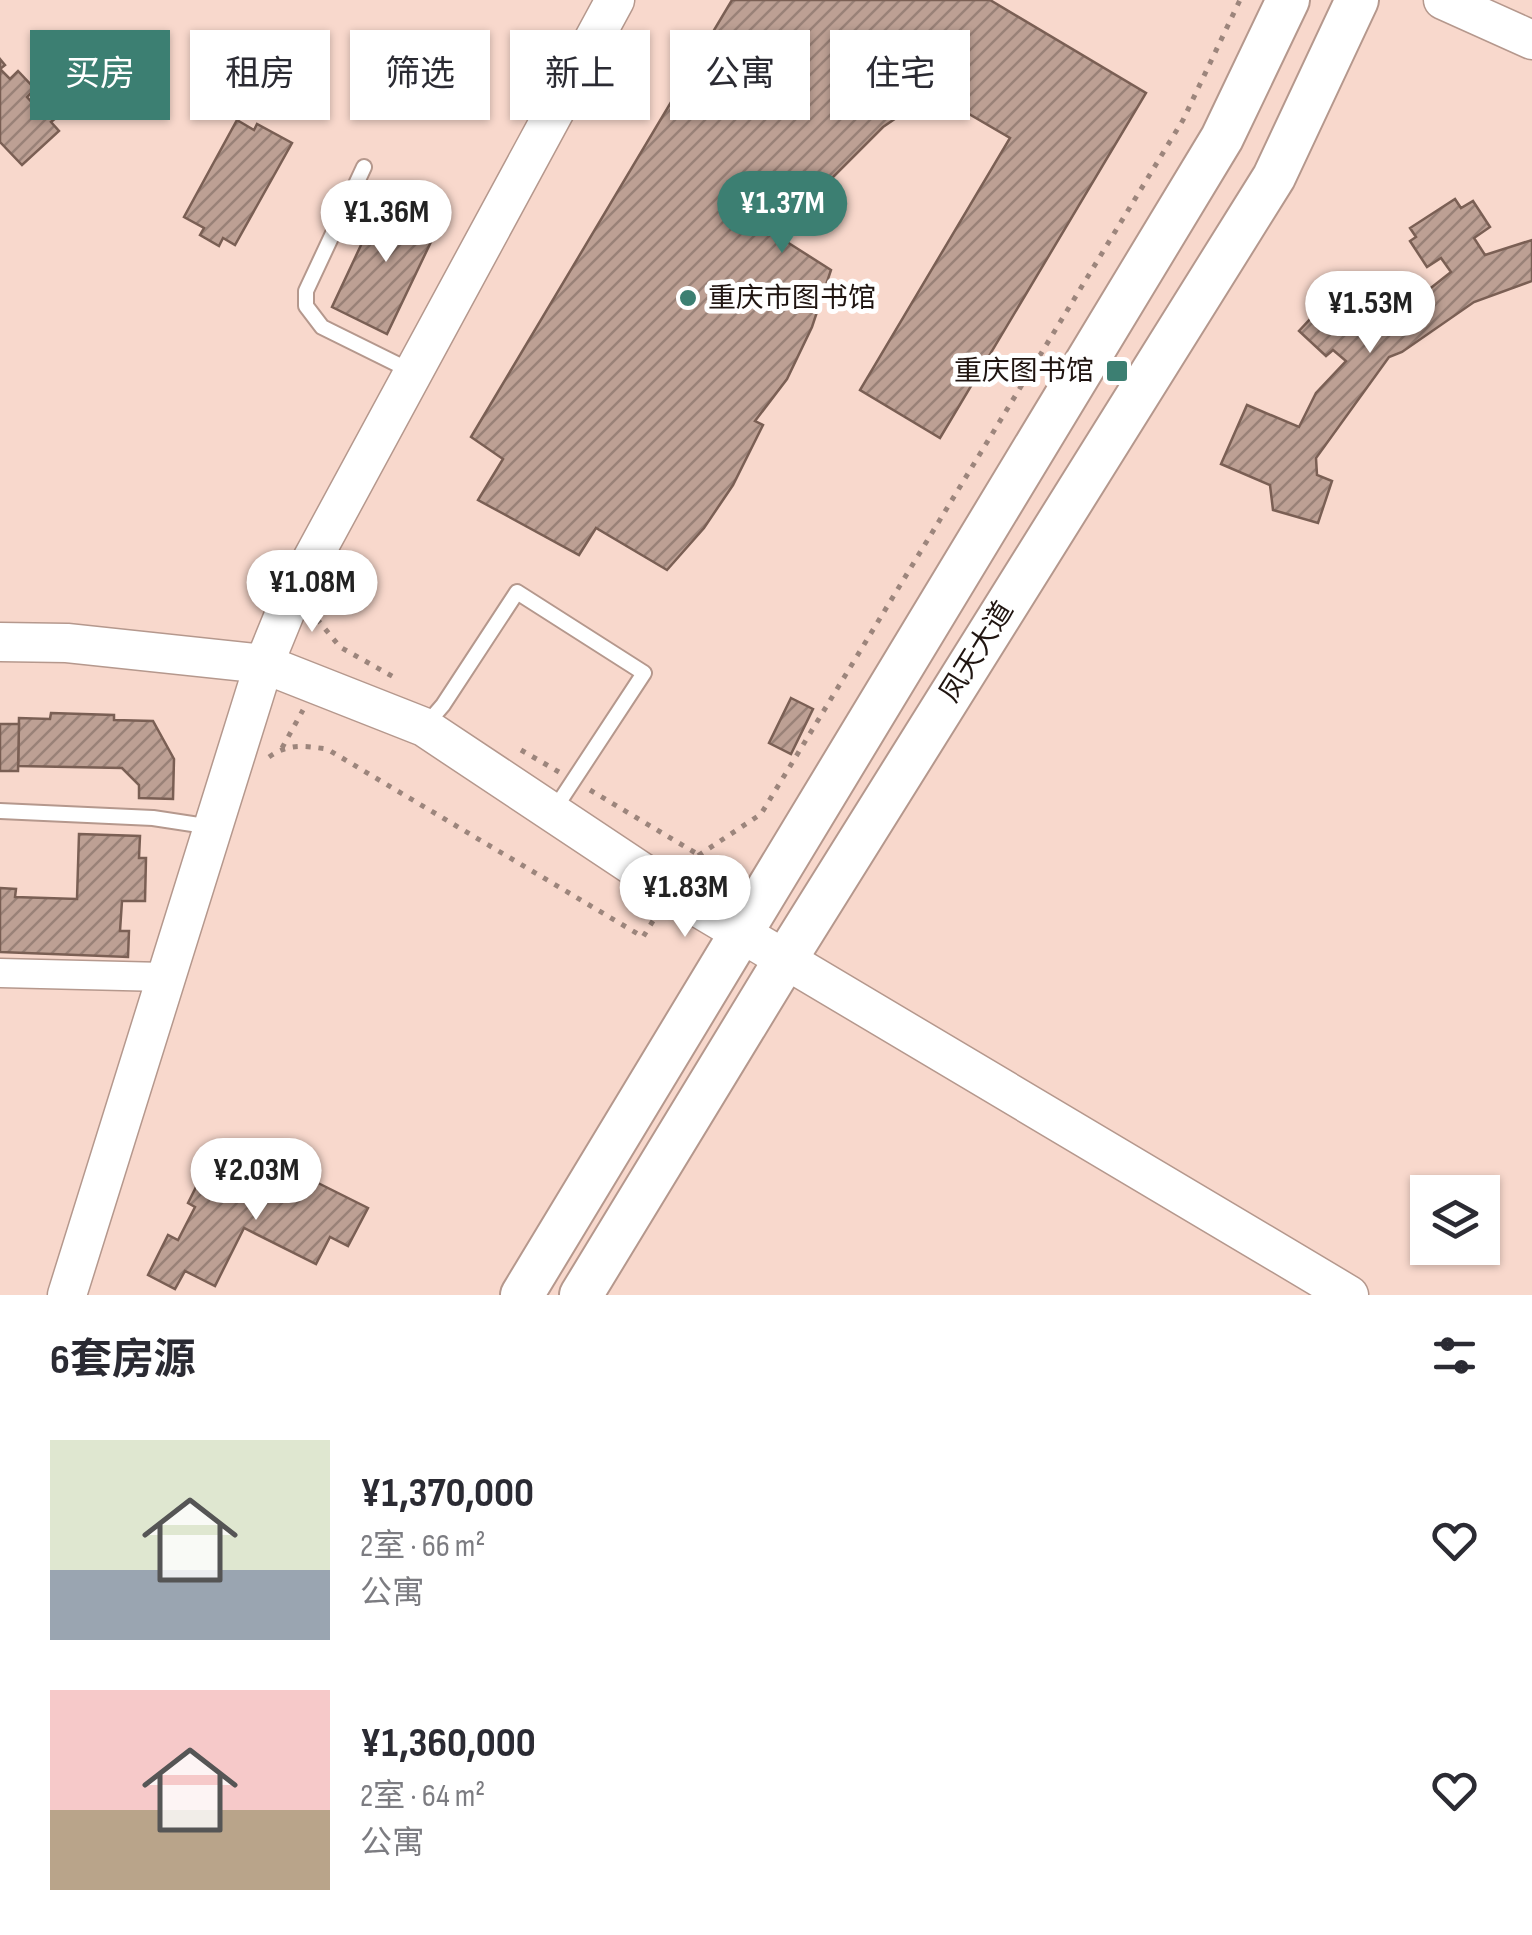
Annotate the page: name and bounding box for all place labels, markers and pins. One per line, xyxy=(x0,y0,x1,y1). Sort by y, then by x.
pin: ¥1.37M xyxy=(701,171,863,256)
pin: ¥1.36M xyxy=(305,180,467,265)
pin: ¥1.53M xyxy=(1289,271,1451,356)
place label: 重庆市图书馆 xyxy=(708,282,876,315)
marker: 重庆市图书馆 xyxy=(677,287,699,309)
place label: 重庆图书馆 xyxy=(954,355,1094,388)
marker: 重庆图书馆 xyxy=(1104,358,1130,384)
pin: ¥1.08M xyxy=(231,550,393,635)
pin: ¥1.83M xyxy=(604,855,766,940)
pin: ¥2.03M xyxy=(175,1138,337,1223)

